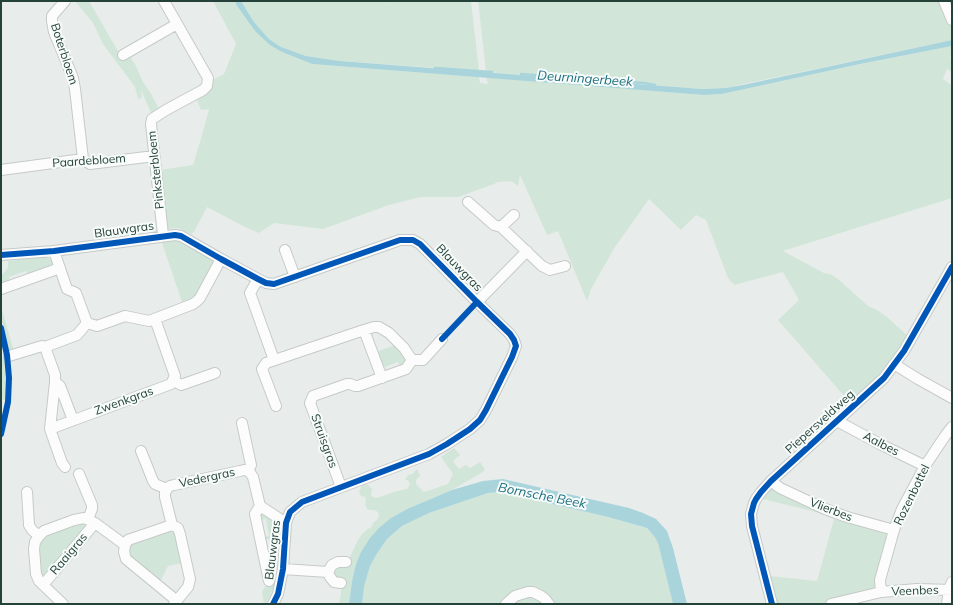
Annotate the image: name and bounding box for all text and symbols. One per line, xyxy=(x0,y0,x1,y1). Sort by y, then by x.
street label: Boterbloem xyxy=(47,21,81,87)
water label: Deurningerbeek xyxy=(537,68,633,90)
street label: Pinksterbloem xyxy=(145,130,167,210)
street label: Paardebloem xyxy=(52,151,126,171)
street label: Blauwgras xyxy=(93,219,155,241)
street label: Blauwgras xyxy=(433,241,485,295)
street label: Zwenkgras xyxy=(93,384,155,418)
street label: Piepersveldweg xyxy=(782,387,858,457)
street label: Struisgras xyxy=(308,412,340,470)
street label: Aalbes xyxy=(861,429,901,459)
street label: Rozenbottel xyxy=(891,462,933,528)
street label: Vedergras xyxy=(178,465,236,491)
water label: Bornsche Beek xyxy=(497,480,587,512)
street label: Vlierbes xyxy=(808,495,854,525)
street label: Blauwgras xyxy=(262,519,284,581)
street label: Raaigras xyxy=(47,530,91,578)
street label: Veenbes xyxy=(891,583,939,599)

